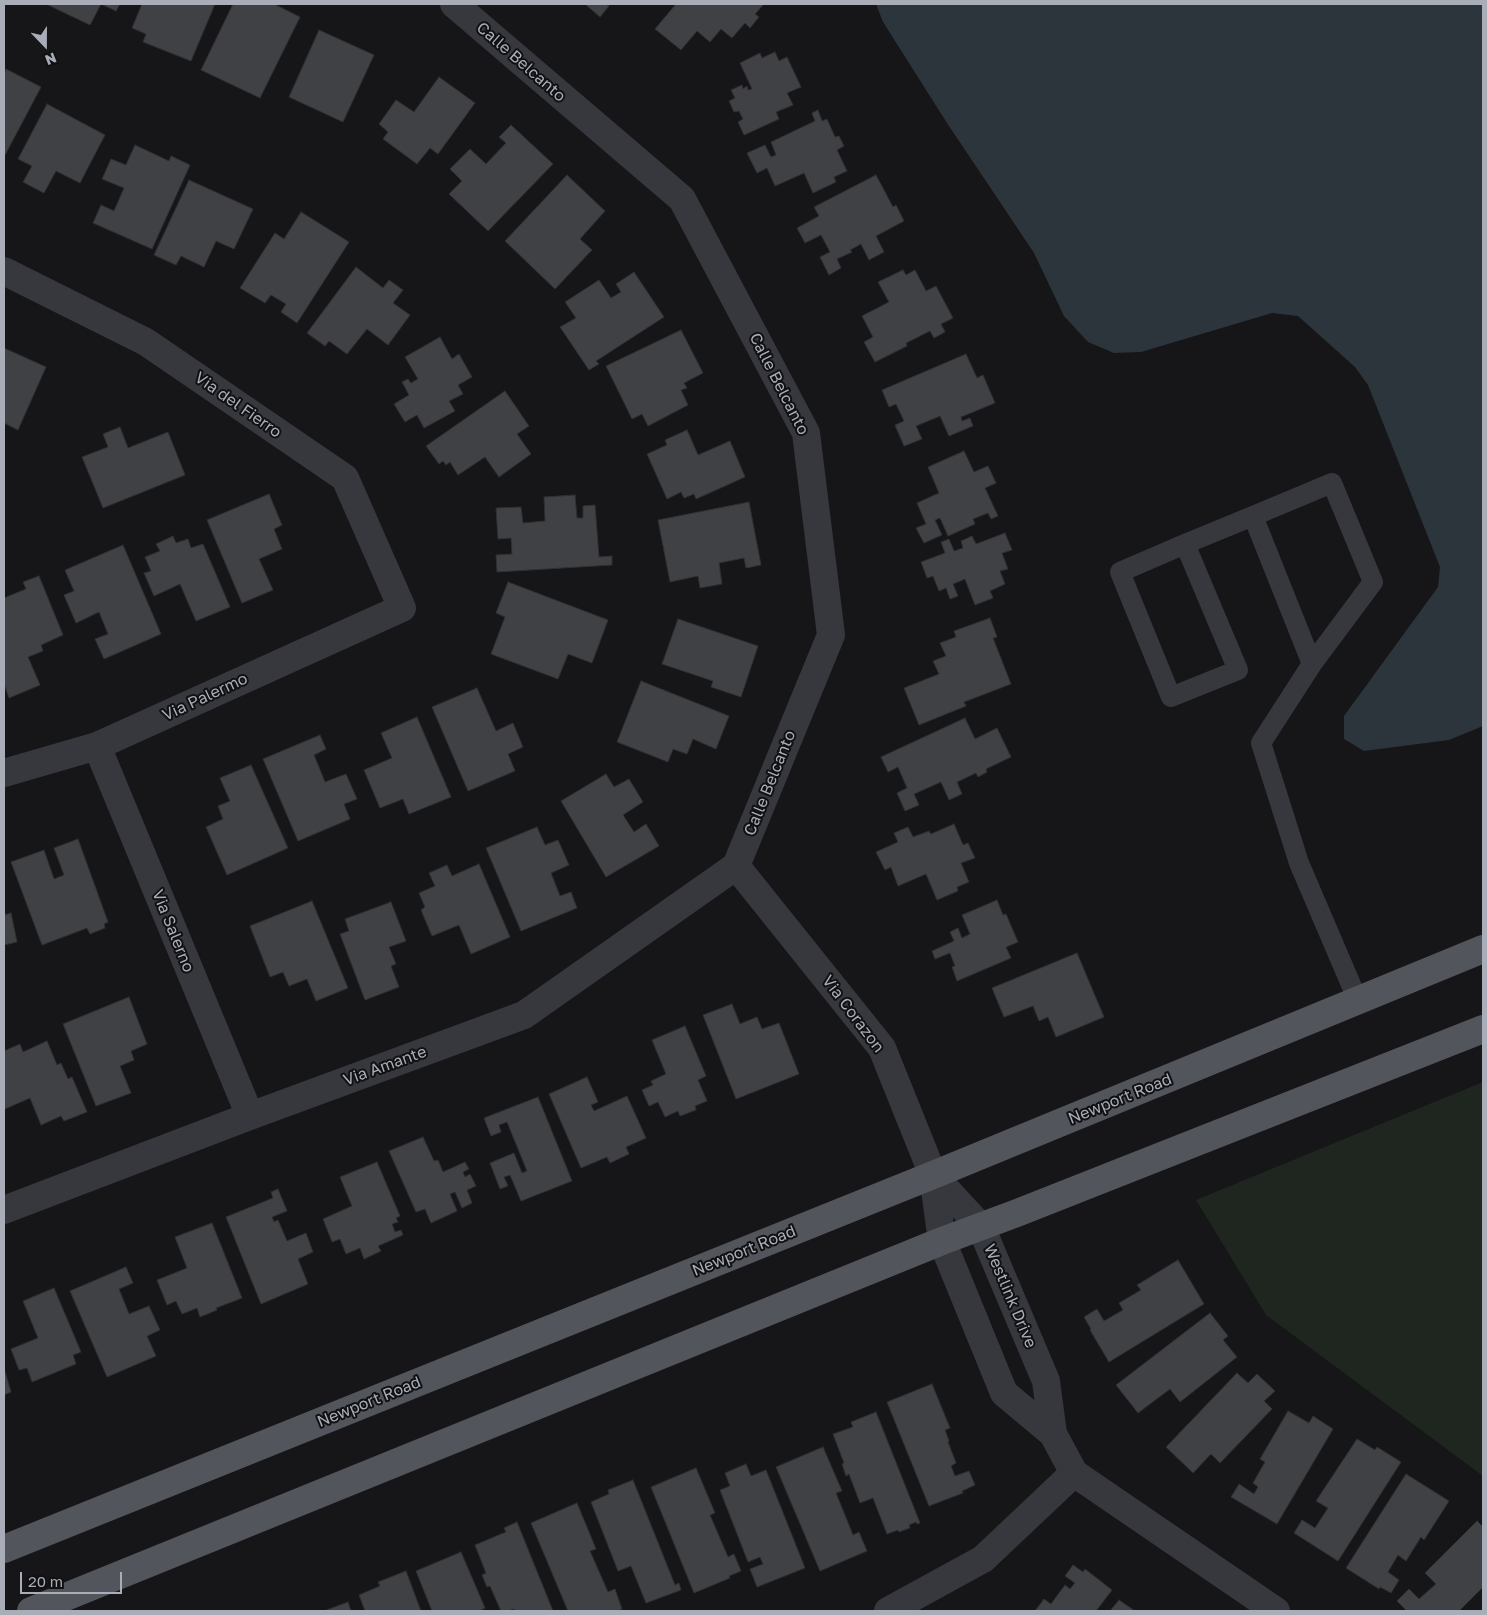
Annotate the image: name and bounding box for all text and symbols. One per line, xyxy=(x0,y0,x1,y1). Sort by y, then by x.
street label: Calle Belcanto xyxy=(473,18,569,106)
north arrow xyxy=(20,20,70,70)
text: N xyxy=(43,49,59,69)
street label: Calle Belcanto xyxy=(745,330,813,438)
street label: Via del Fierro xyxy=(191,368,285,442)
street label: Via Palermo xyxy=(159,669,251,725)
street label: Calle Belcanto xyxy=(740,728,800,838)
street label: Via Salerno xyxy=(148,887,198,975)
street label: Via Corazon xyxy=(818,972,888,1056)
street label: Via Amante xyxy=(341,1042,429,1090)
street label: Newport Road xyxy=(1065,1070,1175,1128)
street label: Newport Road xyxy=(689,1222,799,1280)
street label: Westlink Drive xyxy=(980,1241,1040,1351)
street label: Newport Road xyxy=(314,1373,424,1431)
scale bar xyxy=(22,1562,125,1594)
text: 20 m xyxy=(28,1572,63,1590)

